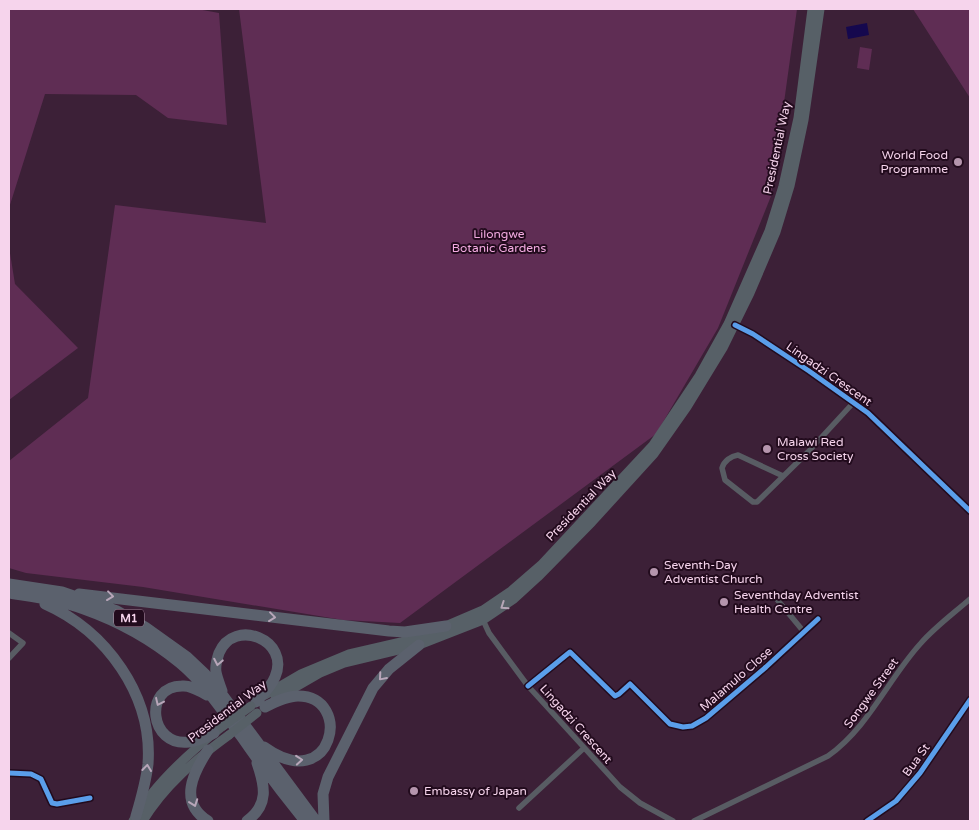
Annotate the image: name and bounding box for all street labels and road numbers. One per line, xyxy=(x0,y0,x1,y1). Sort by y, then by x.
street label: Presidential Way xyxy=(760,100,794,196)
street label: Lingadzi Crescent xyxy=(783,339,875,409)
street label: Presidential Way xyxy=(543,466,619,544)
road number: M1 xyxy=(114,610,144,626)
street label: Malamulo Close xyxy=(697,644,775,714)
street label: Songwe Street xyxy=(841,655,901,731)
street label: Presidential Way xyxy=(185,677,269,745)
street label: Lingadzi Crescent xyxy=(537,682,615,767)
street label: Bua St xyxy=(899,741,933,779)

